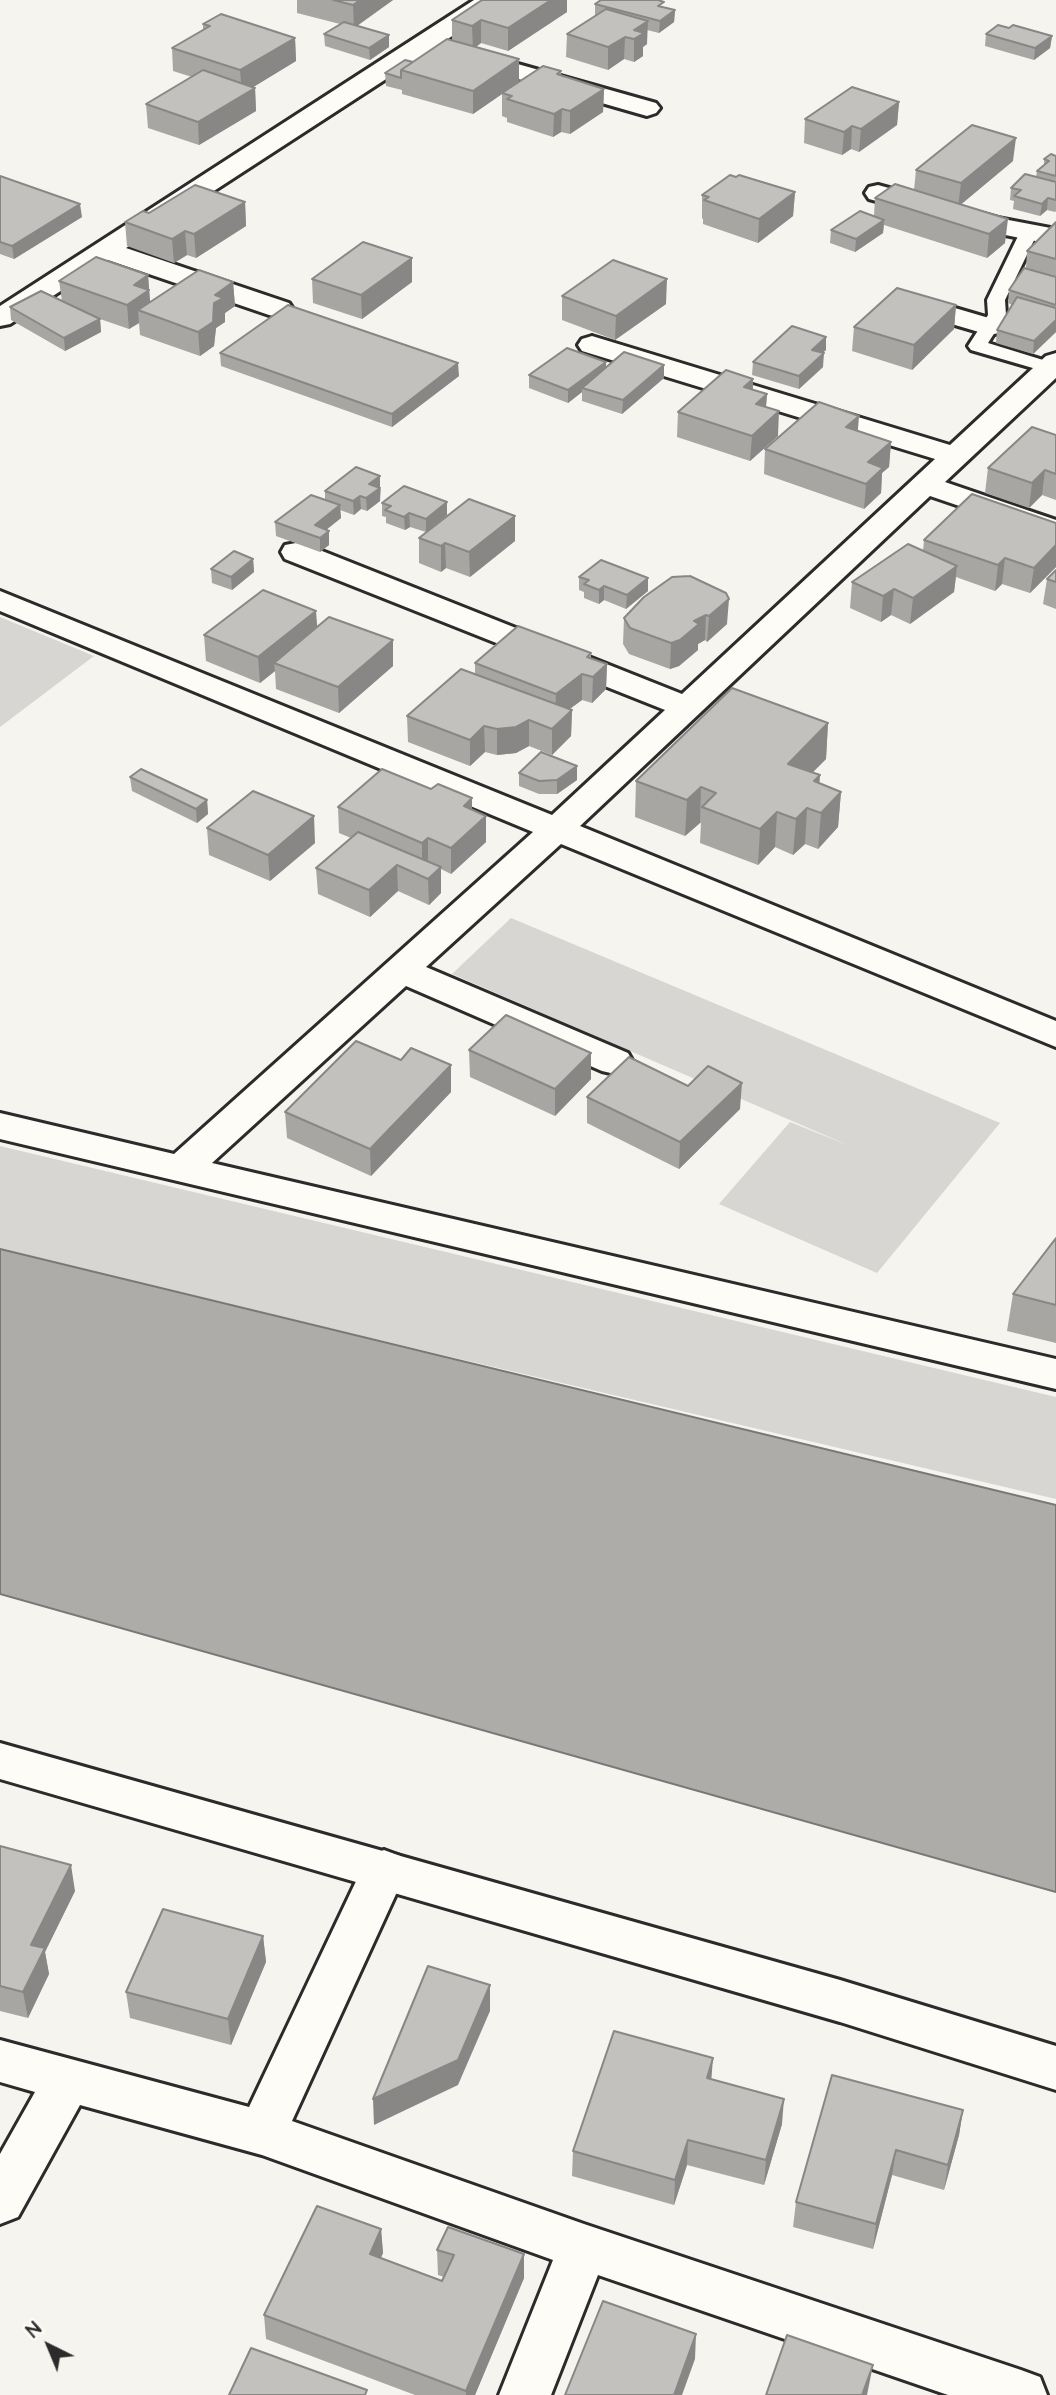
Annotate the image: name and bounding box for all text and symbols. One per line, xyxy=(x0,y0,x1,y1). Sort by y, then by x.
north arrow xyxy=(14,2311,84,2381)
text: N xyxy=(21,2316,48,2344)

